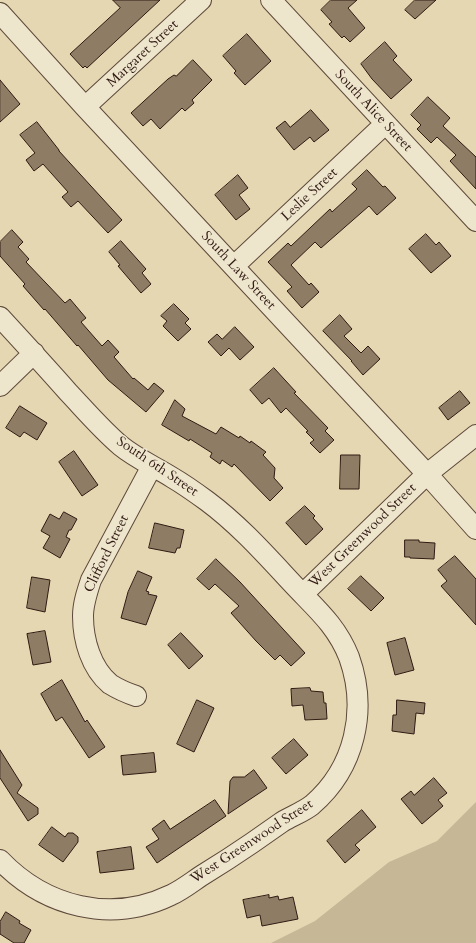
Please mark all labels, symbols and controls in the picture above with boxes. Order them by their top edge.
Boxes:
street label: Margaret Street [104,17,182,91]
street label: South Alice Street [331,67,415,155]
street label: Leslie Street [278,165,342,225]
street label: South Law Street [197,228,279,314]
street label: South 6th Street [113,434,201,500]
street label: West Greenwood Street [306,480,420,592]
street label: Clifford Street [81,512,133,596]
street label: West Greenwood Street [188,796,316,888]

